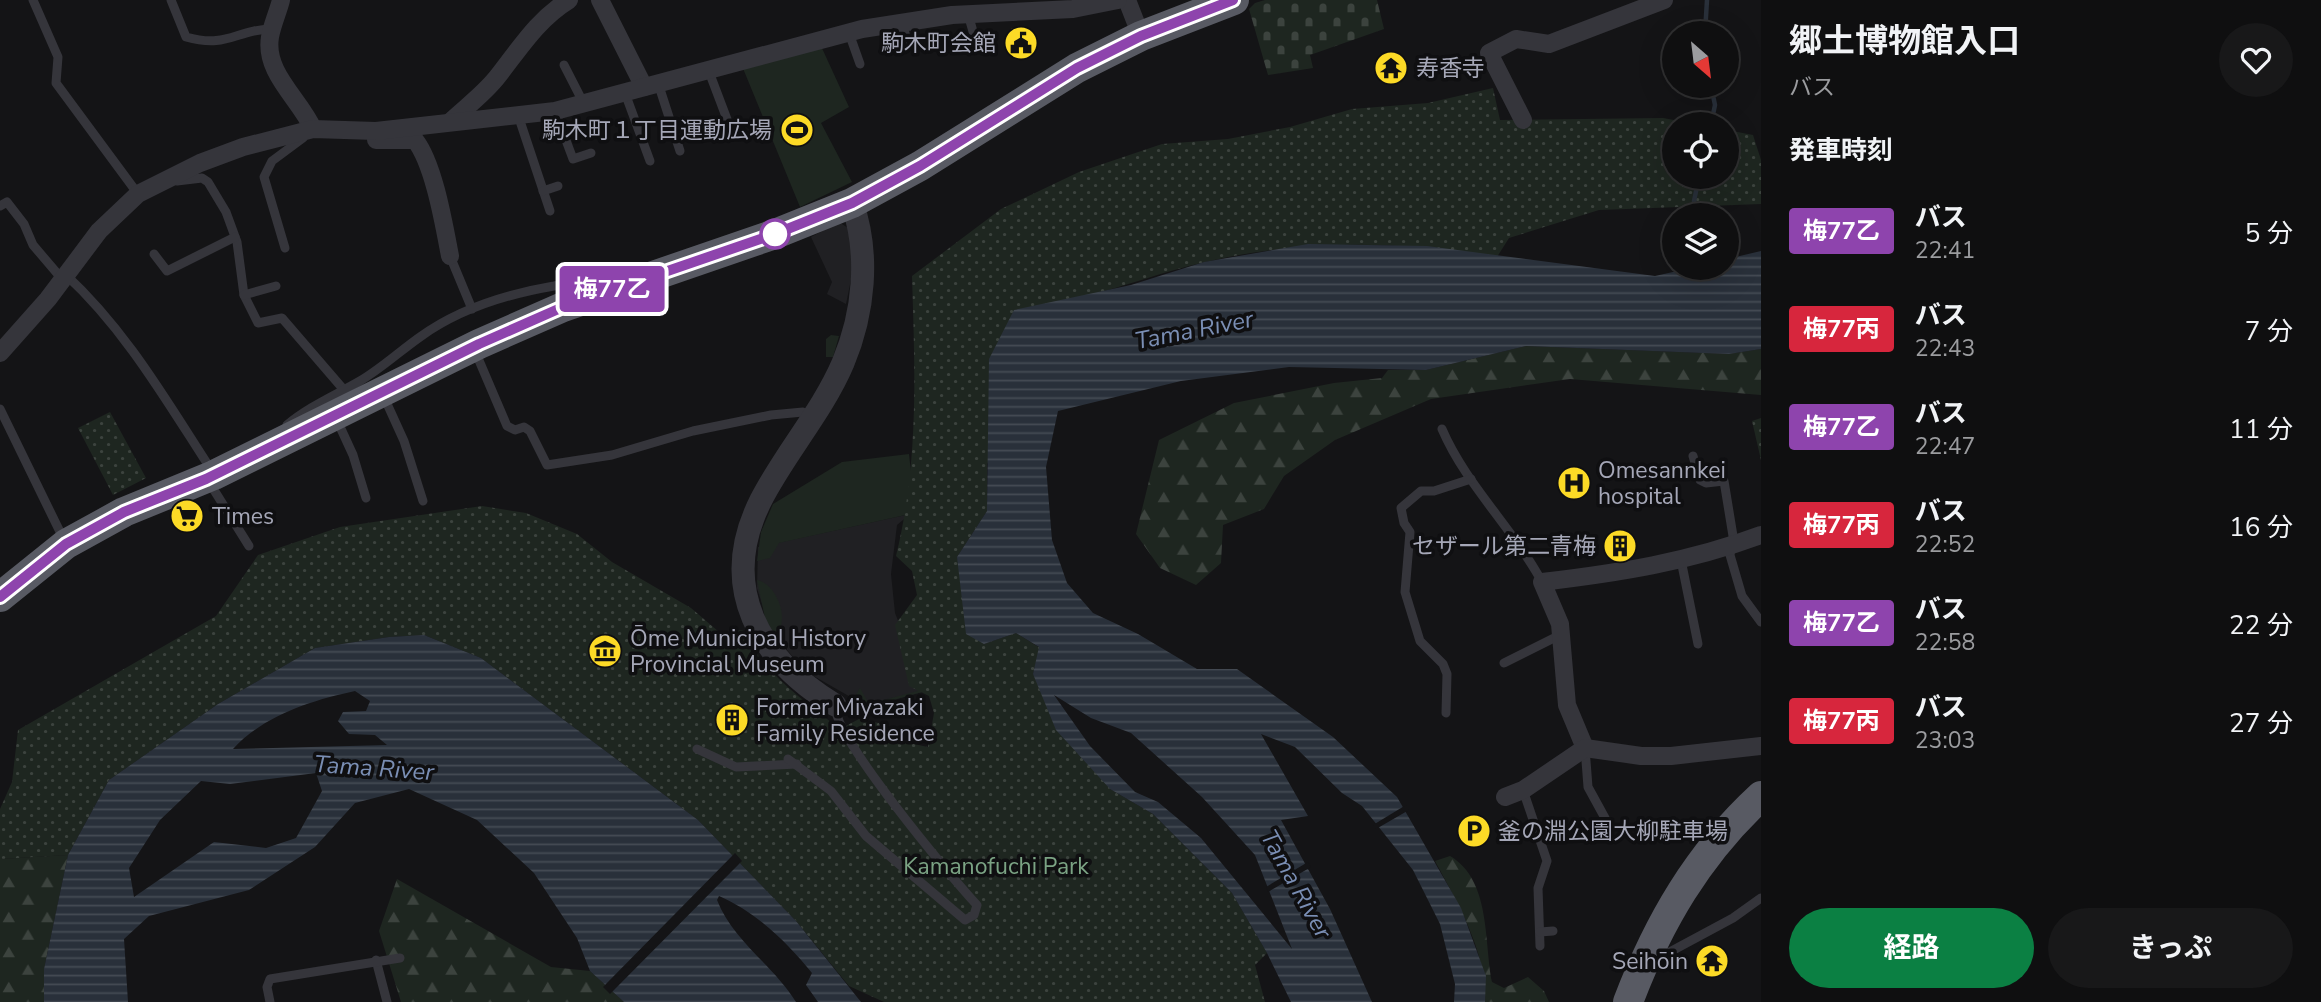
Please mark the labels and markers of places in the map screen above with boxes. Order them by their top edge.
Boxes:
public building icon: 駒木町会館 [1002,24,1040,62]
place label: 駒木町会館 [881,28,996,59]
temple icon: 寿香寺 [1372,49,1410,87]
place label: 寿香寺 [1416,53,1485,84]
sports icon: 駒木町１丁目運動広場 [778,111,816,149]
place label: 駒木町１丁目運動広場 [542,115,772,146]
unlabelled marker [760,219,790,249]
place label: Omesannkei hospital [1598,455,1726,512]
hospital icon: Omesannkei hospital [1555,464,1593,502]
supermarket icon: Times [168,497,206,535]
place label: Times [212,501,274,532]
building icon: セザール第二青梅 [1601,527,1639,565]
place label: セザール第二青梅 [1412,531,1596,562]
place label: Ōme Municipal History Provincial Museum [630,623,866,680]
museum icon: Ōme Municipal History Provincial Museum [586,632,624,670]
place label: Former Miyazaki Family Residence [756,692,935,749]
building icon: Former Miyazaki Family Residence [713,701,751,739]
parking icon: 釜の淵公園大柳駐車場 [1455,812,1493,850]
place label: 釜の淵公園大柳駐車場 [1498,816,1728,847]
temple icon: Seihōin [1693,942,1731,980]
place label: Seihōin [1612,946,1688,977]

